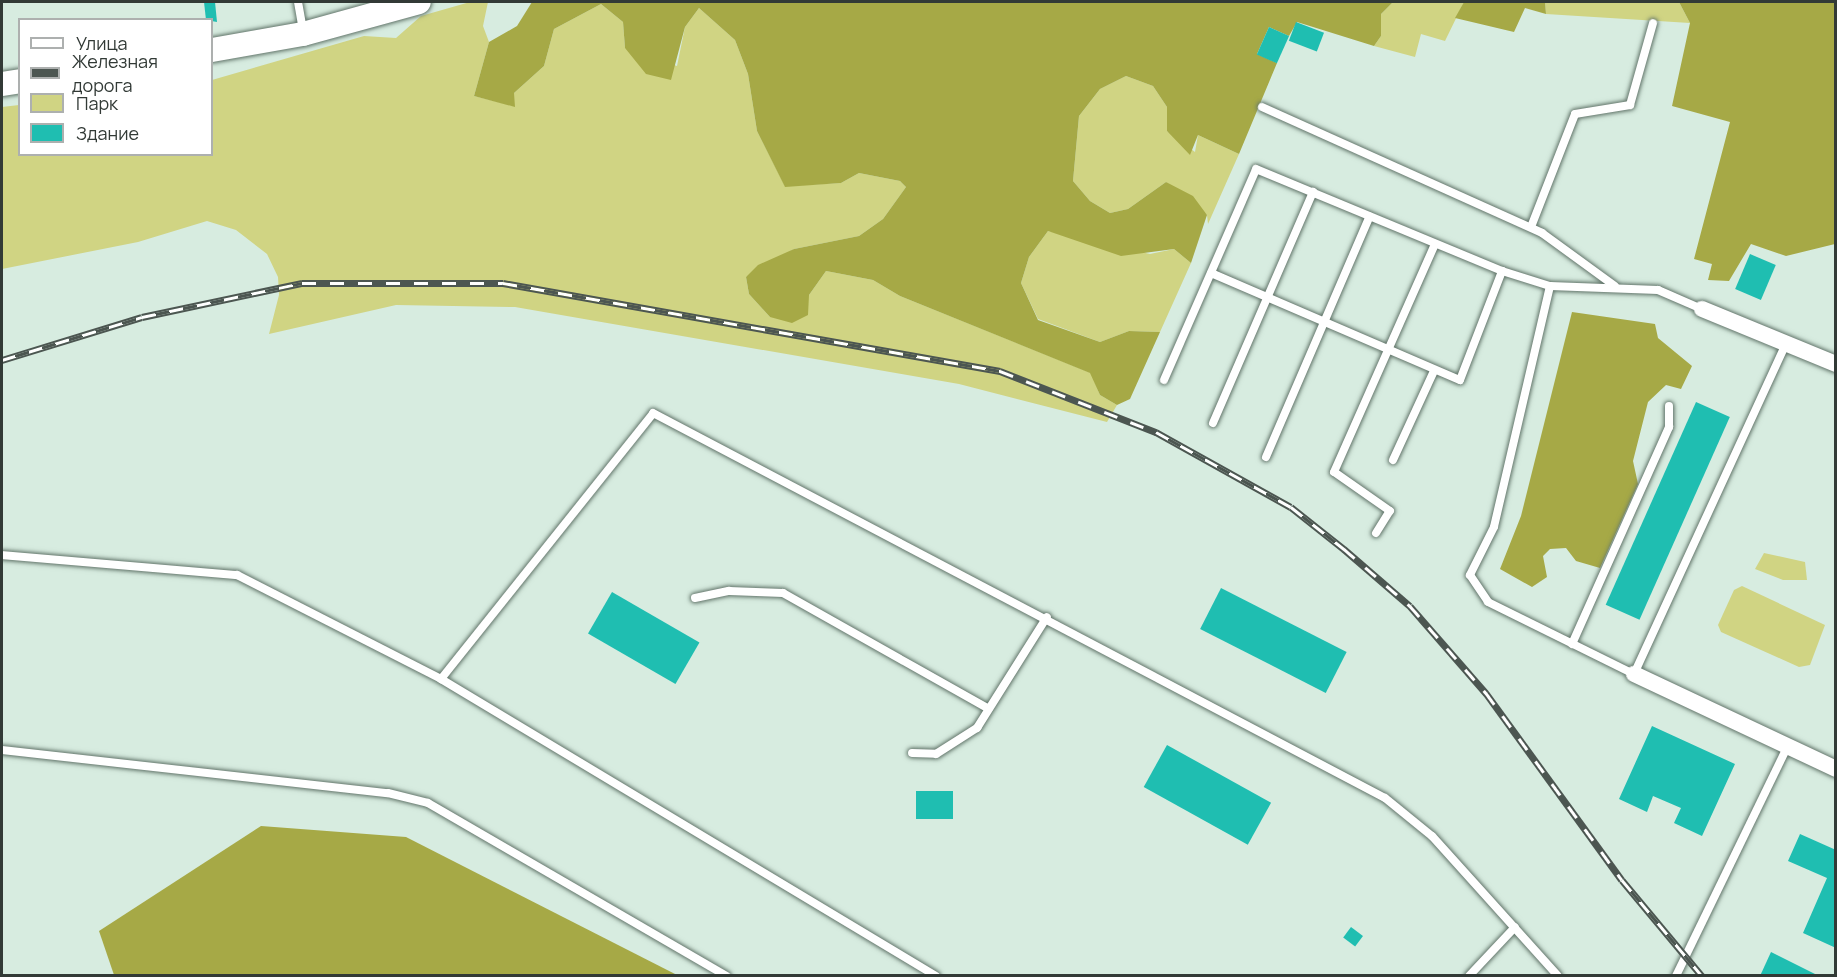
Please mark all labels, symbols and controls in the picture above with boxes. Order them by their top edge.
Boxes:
legend [18,18,213,156]
text: Улица [76,31,128,55]
text: Железная дорога [72,49,158,97]
text: Парк [76,91,118,115]
text: Здание [76,121,139,145]

